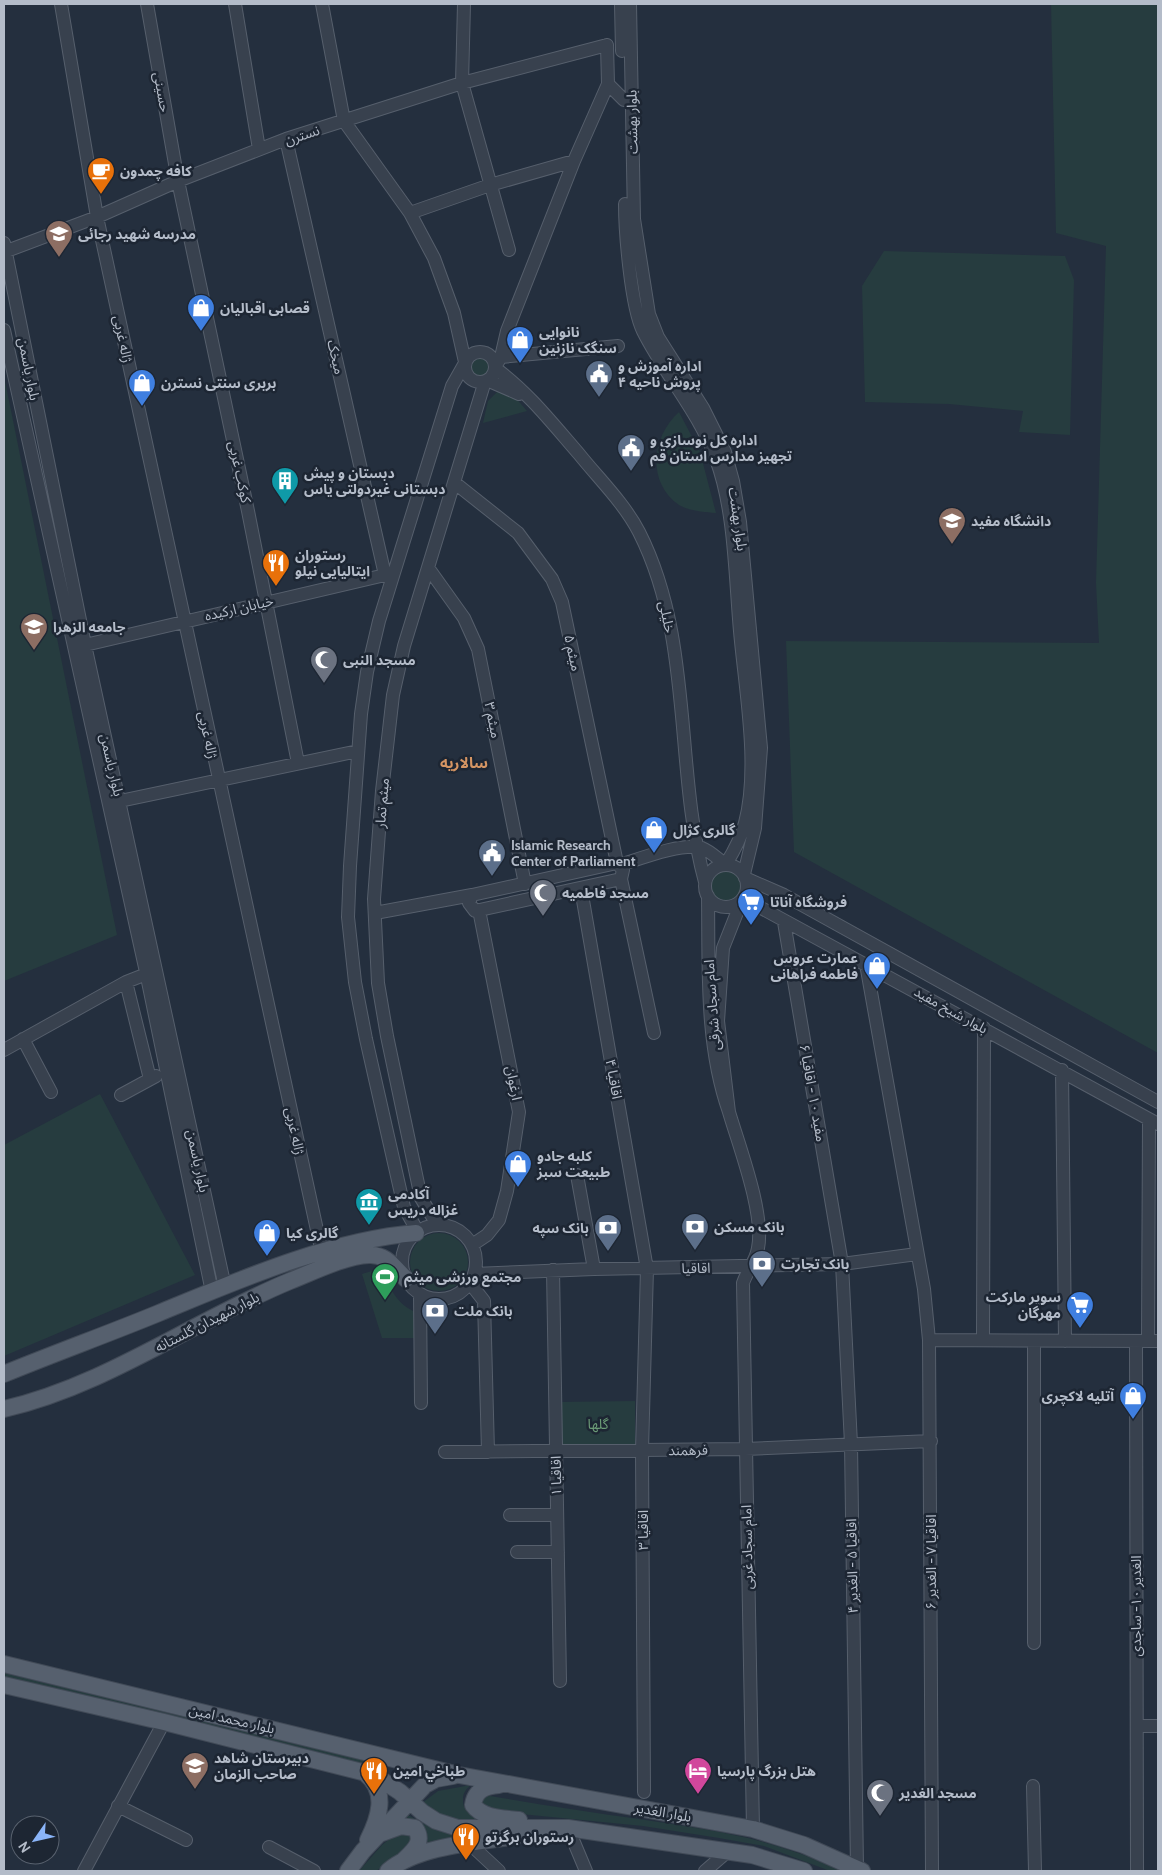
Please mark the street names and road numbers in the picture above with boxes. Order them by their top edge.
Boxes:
street label: حسینی [150,71,174,113]
street label: بلوار بهشت [622,89,642,154]
street label: نسترن [282,121,322,149]
street label: ژاله غربی [109,314,137,364]
street label: بلوار یاسمن [14,336,44,402]
street label: میخک [323,338,349,376]
street label: کوکب غربی [225,439,255,505]
street label: بلوار بهشت [725,486,751,552]
street label: خیابان ارکیده [203,591,275,625]
street label: خلیلی [655,599,679,635]
street label: میثم ۵ [558,633,586,673]
street label: میثم ۳ [479,700,505,740]
street label: ژاله غربی [194,710,222,760]
street label: بلوار یاسمن [96,732,128,798]
street label: میثم تمار [371,777,395,830]
street label: امام سجاد شرقی [700,959,726,1051]
street label: بلوار شیخ مفید [910,982,991,1040]
street label: مفید ۱۰ - اقاقیا ۶ [796,1043,830,1143]
street label: اقاقیا ۴ [602,1058,626,1100]
street label: ارغوان [502,1064,526,1102]
street label: ژاله غربی [281,1106,309,1156]
street label: بلوار یاسمن [183,1128,213,1194]
street label: اقاقیا [681,1259,711,1277]
street label: بلوار شهیدان گلستانه [152,1288,262,1356]
street label: فرهمند [668,1441,708,1459]
street label: اقاقیا ۱ [547,1456,565,1496]
street label: امام سجاد غربی [737,1504,759,1590]
street label: اقاقیا ۳ [634,1510,652,1550]
street label: اقاقیا ۷ - الغدیر ۶ [922,1514,940,1610]
street label: اقاقیا ۵ - الغدیر ۴ [842,1518,862,1614]
street label: الغدیر ۱۰- ساجدی [1127,1555,1145,1657]
street label: بلوار محمد امین [187,1700,277,1738]
street label: بلوار الغدیر [632,1798,693,1826]

